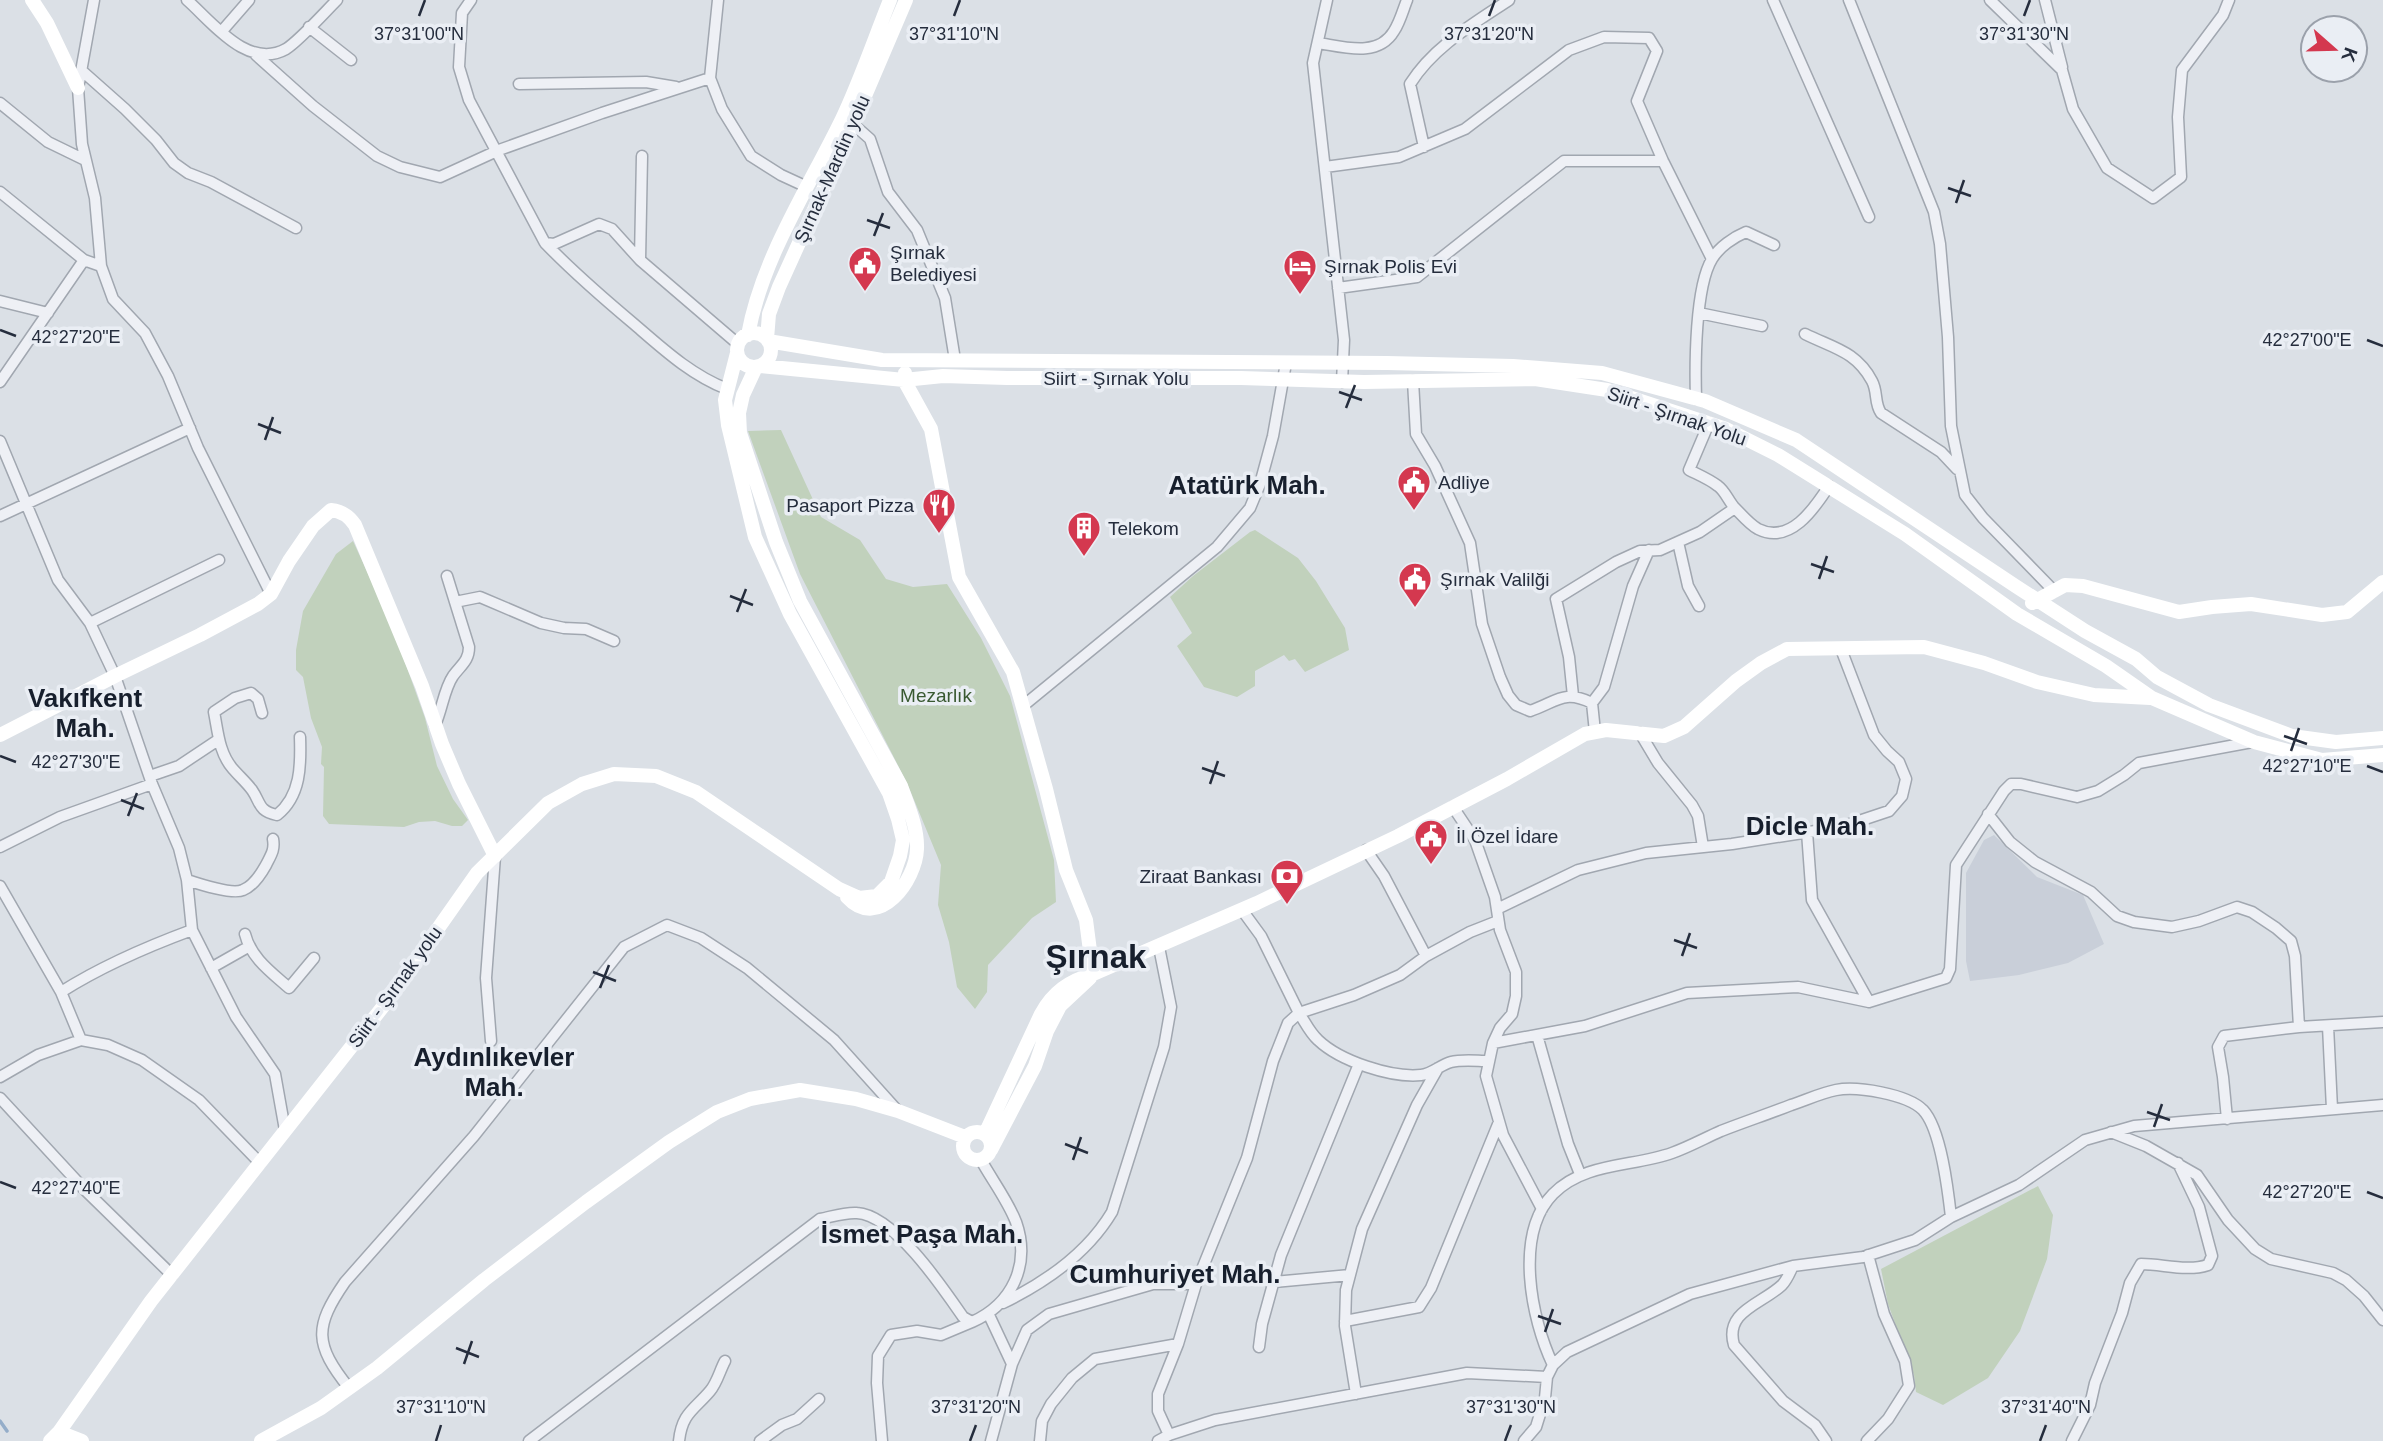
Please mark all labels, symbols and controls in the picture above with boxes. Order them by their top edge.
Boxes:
north arrow [2299,14,2369,84]
text: 37°31'00"N [374,24,464,44]
text: 37°31'10"N [909,24,999,44]
text: 37°31'20"N [1444,24,1534,44]
text: 37°31'30"N [1979,24,2069,44]
text: K [2337,45,2362,65]
street label: Şırnak-Mardin yolu [790,92,874,246]
place label: Şırnak Belediyesi [890,242,977,285]
public building icon: Şırnak Belediyesi [846,244,884,293]
hotel icon: Şırnak Polis Evi [1281,247,1319,296]
place label: Şırnak Polis Evi [1324,256,1457,277]
text: 42°27'20"E [31,327,121,347]
text: 42°27'00"E [2262,330,2352,350]
street label: Siirt - Şırnak Yolu [1043,368,1189,389]
street label: Siirt - Şırnak Yolu [1605,382,1749,450]
public building icon: Adliye [1395,463,1433,512]
district label: Atatürk Mah. [1168,470,1326,500]
place label: Adliye [1438,472,1490,493]
restaurant icon: Pasaport Pizza [920,486,958,535]
place label: Pasaport Pizza [786,495,914,516]
building icon: Telekom [1065,509,1103,558]
place label: Telekom [1108,518,1179,539]
public building icon: Şırnak Valilği [1396,560,1434,609]
place label: Şırnak Valilği [1440,569,1549,590]
district label: Vakıfkent Mah. [28,683,142,743]
park label: Mezarlık [900,685,972,706]
text: 42°27'30"E [31,752,121,772]
text: 42°27'10"E [2262,756,2352,776]
district label: Dicle Mah. [1746,811,1874,841]
public building icon: İl Özel İdare [1412,817,1450,866]
place label: İl Özel İdare [1456,826,1558,847]
bank icon: Ziraat Bankası [1268,857,1306,906]
place label: Ziraat Bankası [1140,866,1262,887]
street label: Siirt - Şırnak yolu [344,922,446,1052]
district label: Şırnak [1046,938,1147,975]
district label: Aydınlıkevler Mah. [414,1042,574,1102]
text: 42°27'40"E [31,1178,121,1198]
text: 42°27'20"E [2262,1182,2352,1202]
district label: İsmet Paşa Mah. [821,1219,1023,1249]
district label: Cumhuriyet Mah. [1070,1259,1280,1289]
text: 37°31'10"N [396,1397,486,1417]
text: 37°31'20"N [931,1397,1021,1417]
text: 37°31'30"N [1466,1397,1556,1417]
text: 37°31'40"N [2001,1397,2091,1417]

